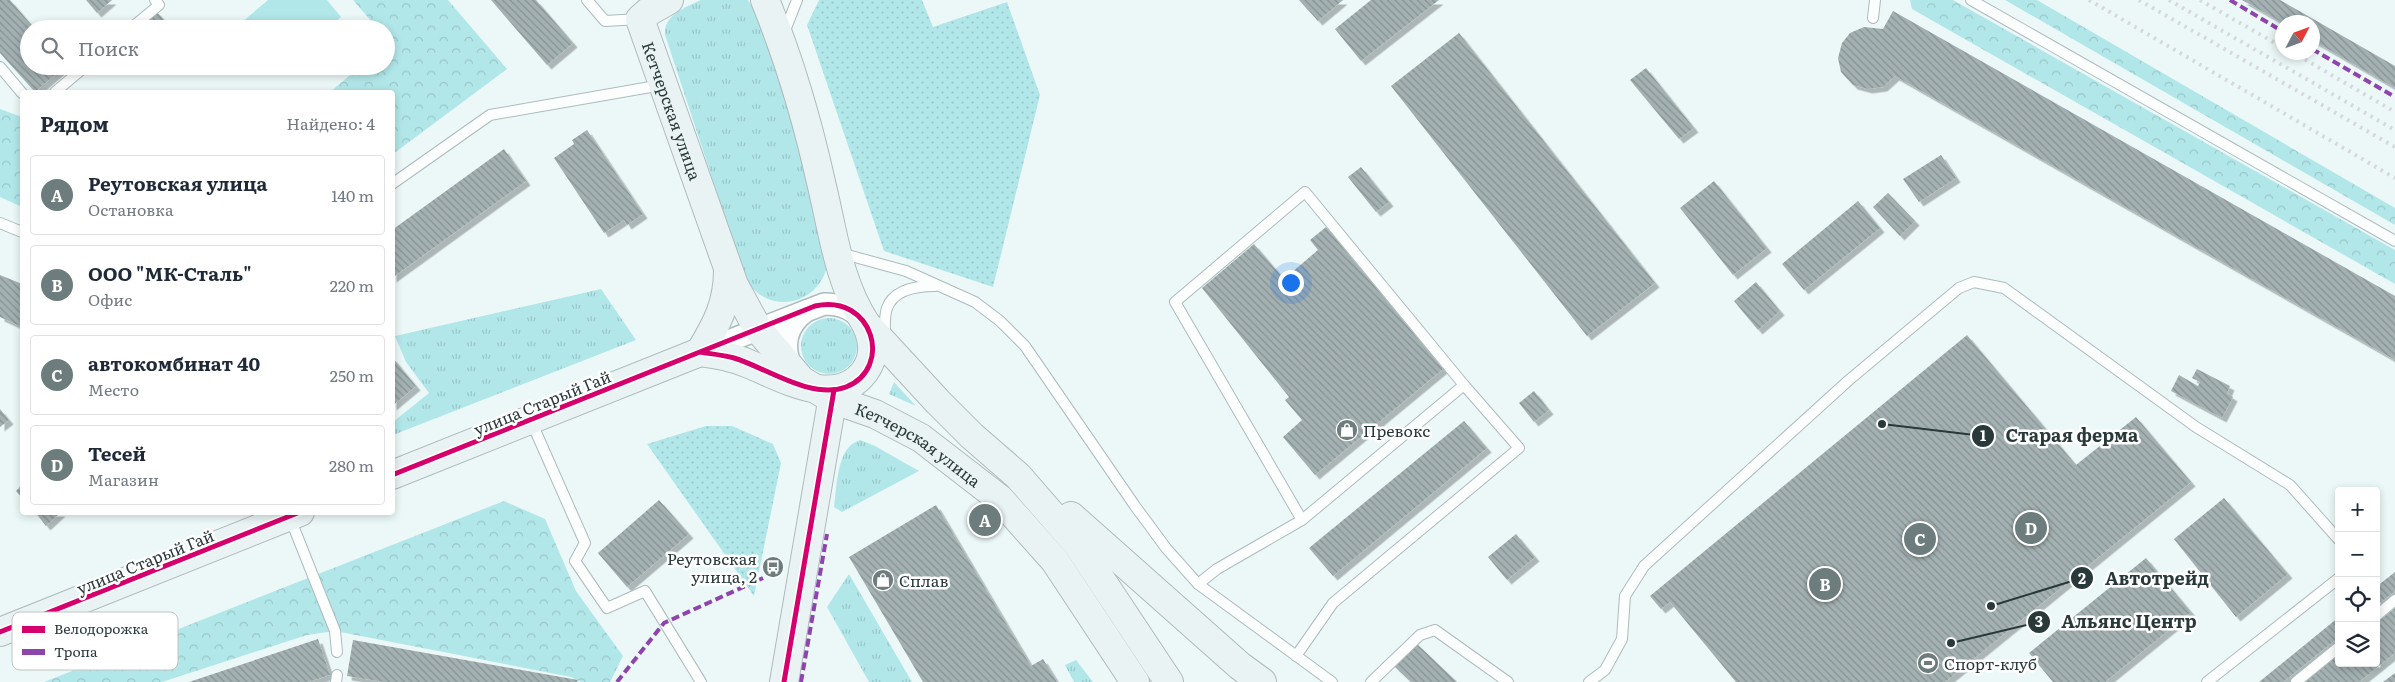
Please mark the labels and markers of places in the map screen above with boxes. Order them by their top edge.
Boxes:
shop icon: Превокс [1335,418,1359,442]
place label: Превокс [1363,418,1430,442]
callout: Старая ферма [1971,419,2149,452]
pin: A [969,501,1001,539]
pin: D [2015,509,2047,547]
pin: C [1904,520,1936,558]
place label: Реутовская улица, 2 [667,546,757,588]
bus stop icon: Реутовская улица, 2 [761,555,785,579]
callout: Автотрейд [2070,562,2218,595]
pin: B [1809,565,1841,603]
shop icon: Сплав [871,568,895,592]
place label: Сплав [899,568,948,592]
callout: Альянс Центр [2027,606,2207,639]
sports icon: Спорт-клуб [1916,651,1940,675]
place label: Спорт-клуб [1944,651,2037,675]

